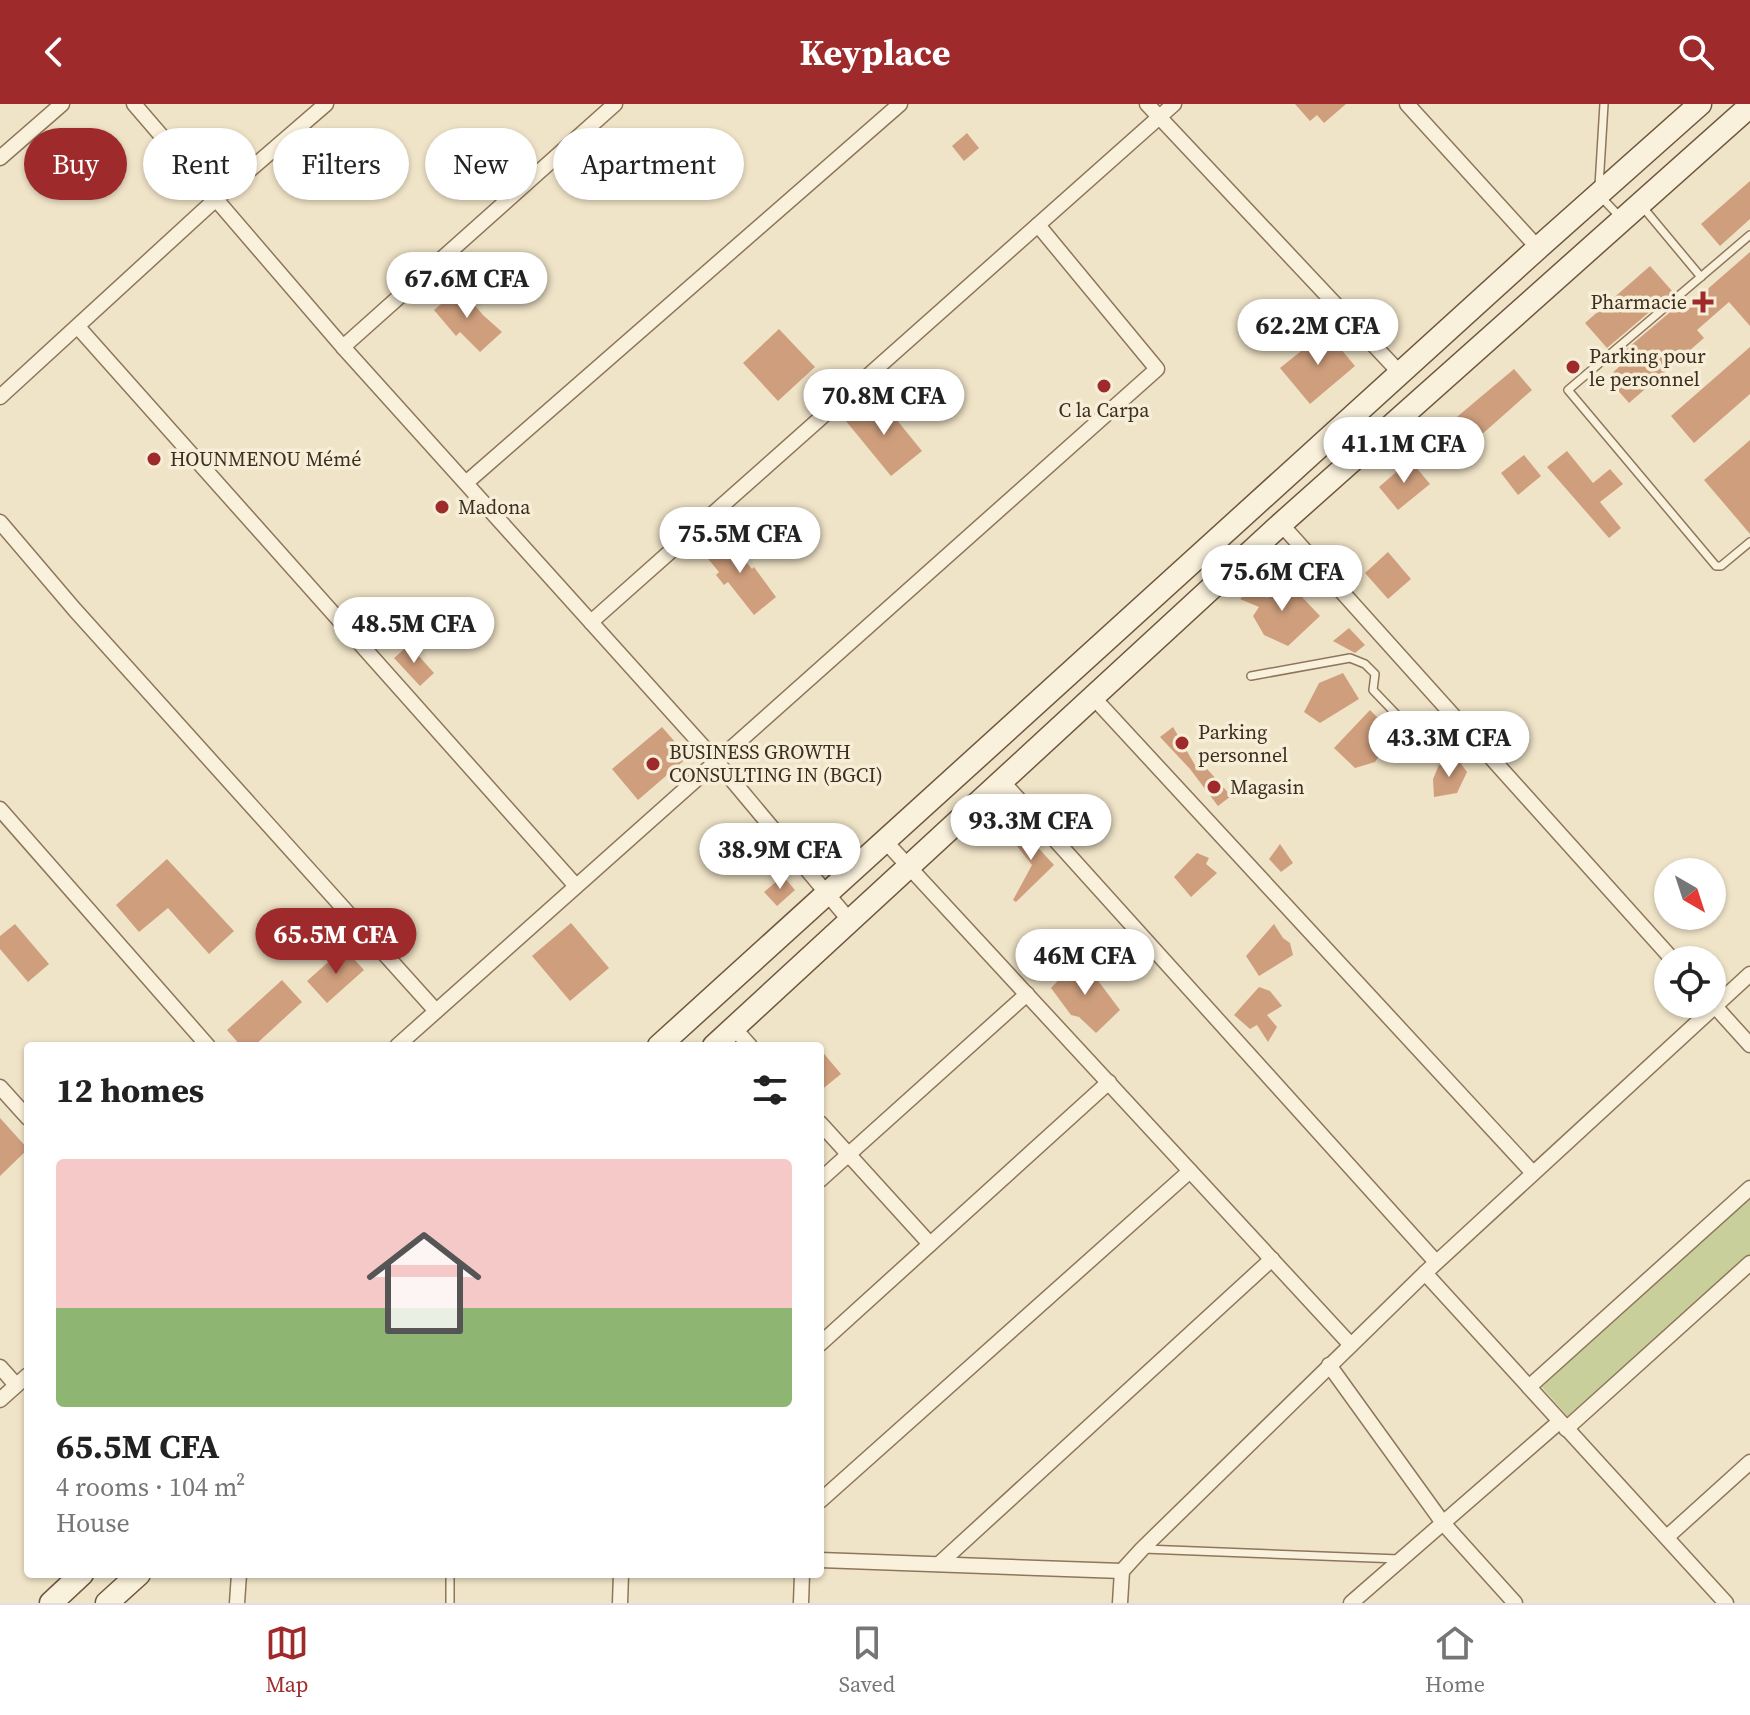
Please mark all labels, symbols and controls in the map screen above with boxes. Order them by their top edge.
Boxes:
text: Keyplace [799,28,951,77]
icon: back [32,30,76,74]
icon: search [1674,30,1718,74]
chip: Buy [24,128,127,200]
chip: Rent [143,128,257,200]
chip: Filters [273,128,409,200]
chip: New [425,128,537,200]
chip: Apartment [553,128,744,200]
pin: 67.6M CFA [375,252,559,320]
text: 67.6M CFA [404,260,530,296]
place label: Pharmacie [1591,288,1687,316]
marker: Pharmacie [1694,293,1712,311]
pin: 62.2M CFA [1226,299,1410,367]
text: 62.2M CFA [1255,307,1381,343]
place label: Parking pour le personnel [1589,342,1706,393]
marker: Parking pour le personnel [1564,358,1582,376]
pin: 70.8M CFA [792,369,976,437]
text: 70.8M CFA [821,377,947,413]
marker: C la Carpa [1095,377,1113,395]
place label: C la Carpa [1059,396,1150,424]
pin: 41.1M CFA [1312,417,1496,485]
text: 41.1M CFA [1341,425,1467,461]
place label: HOUNMENOU Mémé [170,445,361,473]
marker: HOUNMENOU Mémé [145,450,163,468]
place label: Madona [458,493,531,521]
marker: Madona [433,498,451,516]
pin: 75.5M CFA [648,507,832,575]
text: 75.5M CFA [677,515,803,551]
pin: 75.6M CFA [1190,545,1374,613]
text: 75.6M CFA [1219,553,1345,589]
pin: 48.5M CFA [322,597,506,665]
text: 48.5M CFA [351,605,477,641]
pin: 43.3M CFA [1357,711,1541,779]
place label: Parking personnel [1198,718,1288,769]
text: 43.3M CFA [1386,719,1512,755]
marker: Parking personnel [1173,734,1191,752]
place label: BUSINESS GROWTH CONSULTING IN (BGCI) [669,738,883,789]
marker: BUSINESS GROWTH CONSULTING IN (BGCI) [644,755,662,773]
place label: Magasin [1230,773,1305,801]
marker: Magasin [1205,778,1223,796]
pin: 93.3M CFA [939,794,1123,862]
text: 93.3M CFA [968,802,1094,838]
pin: 38.9M CFA [688,823,872,891]
text: 38.9M CFA [717,831,843,867]
north arrow [1654,858,1726,930]
map controls [1654,858,1726,1018]
pin: 65.5M CFA [244,908,428,976]
text: 65.5M CFA [273,916,399,952]
pin: 46M CFA [1011,929,1159,997]
text: 46M CFA [1033,937,1137,973]
button: locate [1654,946,1726,1018]
text: 12 homes [56,1067,204,1113]
icon: filters [748,1068,792,1112]
icon: home [352,1211,496,1355]
text: 65.5M CFA [56,1423,220,1469]
text: 4 rooms · 104 m² [56,1469,245,1505]
text: House [56,1505,130,1541]
tab: Map [265,1621,309,1699]
tab: Saved [839,1621,895,1699]
tab: Home [1425,1621,1485,1699]

